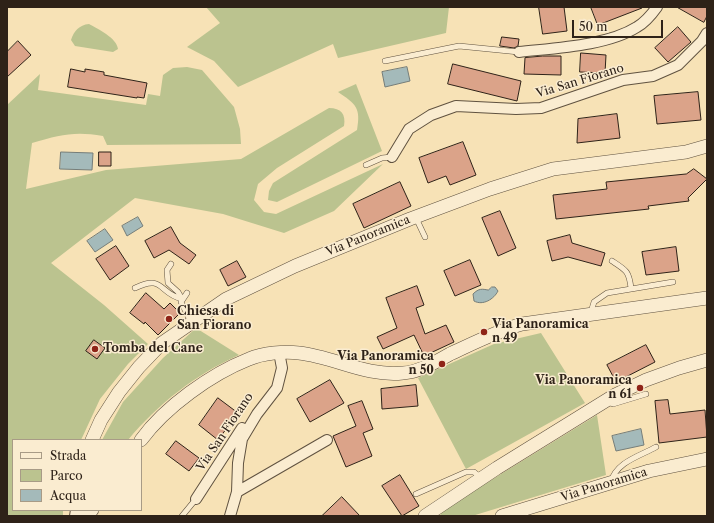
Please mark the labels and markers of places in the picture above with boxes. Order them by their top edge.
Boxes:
place label: Chiesa di San Fiorano [177,305,251,333]
marker: Chiesa di San Fiorano [164,314,174,324]
place label: Via Panoramica n 49 [492,318,589,346]
marker: Via Panoramica n 49 [479,327,489,337]
place label: Tomba del Cane [103,342,203,356]
marker: Tomba del Cane [90,344,100,354]
place label: Via Panoramica n 50 [337,350,434,378]
marker: Via Panoramica n 50 [437,359,447,369]
place label: Via Panoramica n 61 [535,374,632,402]
marker: Via Panoramica n 61 [635,383,645,393]

